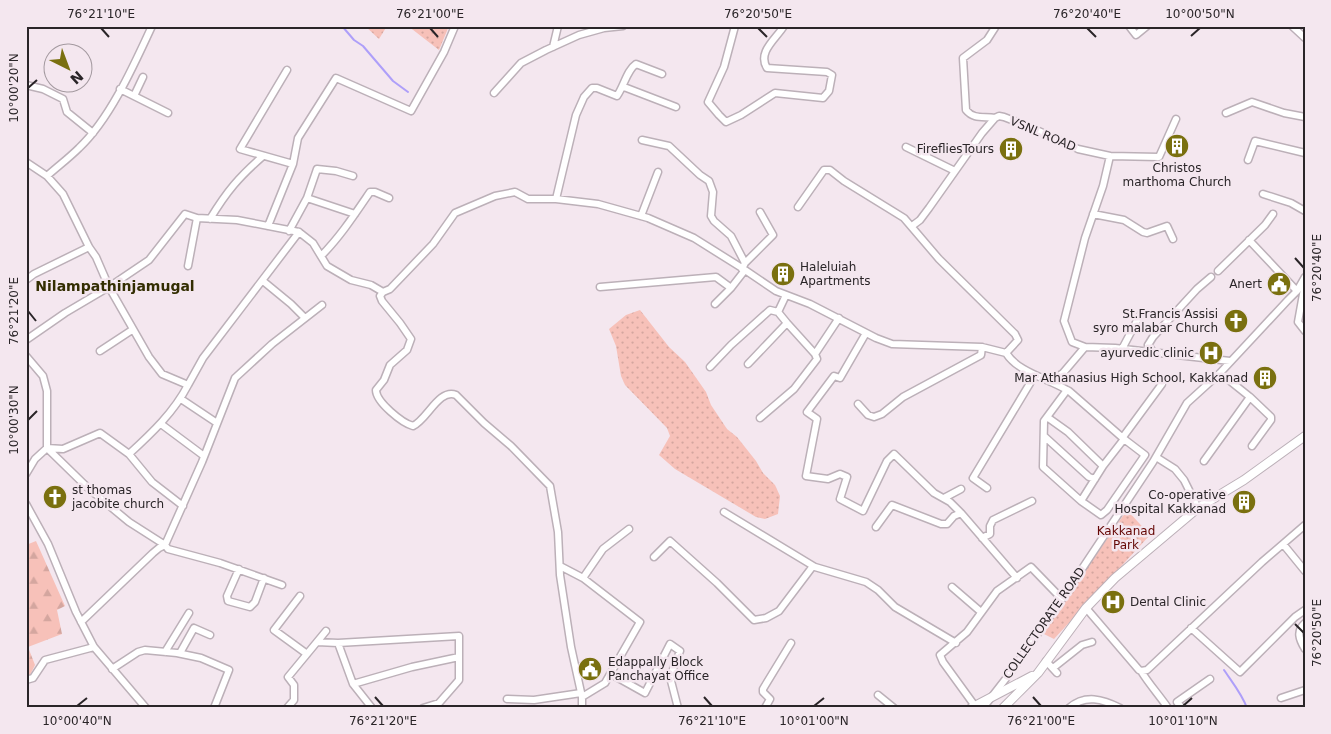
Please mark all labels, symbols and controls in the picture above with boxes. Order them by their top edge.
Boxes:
text: 76°21'10"E [67,7,135,21]
text: 76°21'00"E [396,7,464,21]
text: 76°20'50"E [724,7,792,21]
text: 76°20'40"E [1053,7,1121,21]
text: 10°00'50"N [1165,7,1235,21]
north arrow [42,42,92,92]
text: 10°00'20"N [7,53,21,123]
text: N [67,68,86,88]
street label: VSNL ROAD [1008,114,1078,154]
building icon: Christos marthoma Church [1164,133,1190,159]
building icon: FirefliesTours [998,136,1024,162]
place label: FirefliesTours [917,142,994,156]
place label: Christos marthoma Church [1123,161,1231,189]
text: 76°20'40"E [1310,234,1324,302]
place label: Haleluiah Apartments [800,260,870,288]
building icon: Haleluiah Apartments [770,261,796,287]
public building icon: Anert [1266,271,1292,297]
text: 76°21'20"E [7,277,21,345]
place label: Anert [1229,277,1262,291]
district label: Nilampathinjamugal [35,278,195,294]
place label: St.Francis Assisi syro malabar Church [1093,307,1218,335]
church icon: St.Francis Assisi syro malabar Church [1223,308,1249,334]
hospital icon: ayurvedic clinic [1198,340,1224,366]
place label: ayurvedic clinic [1100,346,1194,360]
building icon: Mar Athanasius High School, Kakkanad [1252,365,1278,391]
place label: Mar Athanasius High School, Kakkanad [1014,371,1248,385]
text: 10°00'30"N [7,385,21,455]
place label: st thomas jacobite church [71,483,164,511]
church icon: st thomas jacobite church [42,484,68,510]
place label: Co-operative Hospital Kakkanad [1115,488,1226,516]
building icon: Co-operative Hospital Kakkanad [1231,489,1257,515]
park label: Kakkanad Park [1097,524,1155,552]
street label: COLLECTORATE ROAD [1000,565,1088,681]
hospital icon: Dental Clinic [1100,589,1126,615]
place label: Dental Clinic [1130,595,1206,609]
text: 76°20'50"E [1310,599,1324,667]
place label: Edappally Block Panchayat Office [608,655,709,683]
public building icon: Edappally Block Panchayat Office [577,656,603,682]
text: 10°00'40"N [42,714,112,728]
text: 76°21'20"E [349,714,417,728]
text: 76°21'10"E [678,714,746,728]
text: 10°01'00"N [779,714,849,728]
text: 76°21'00"E [1007,714,1075,728]
text: 10°01'10"N [1148,714,1218,728]

